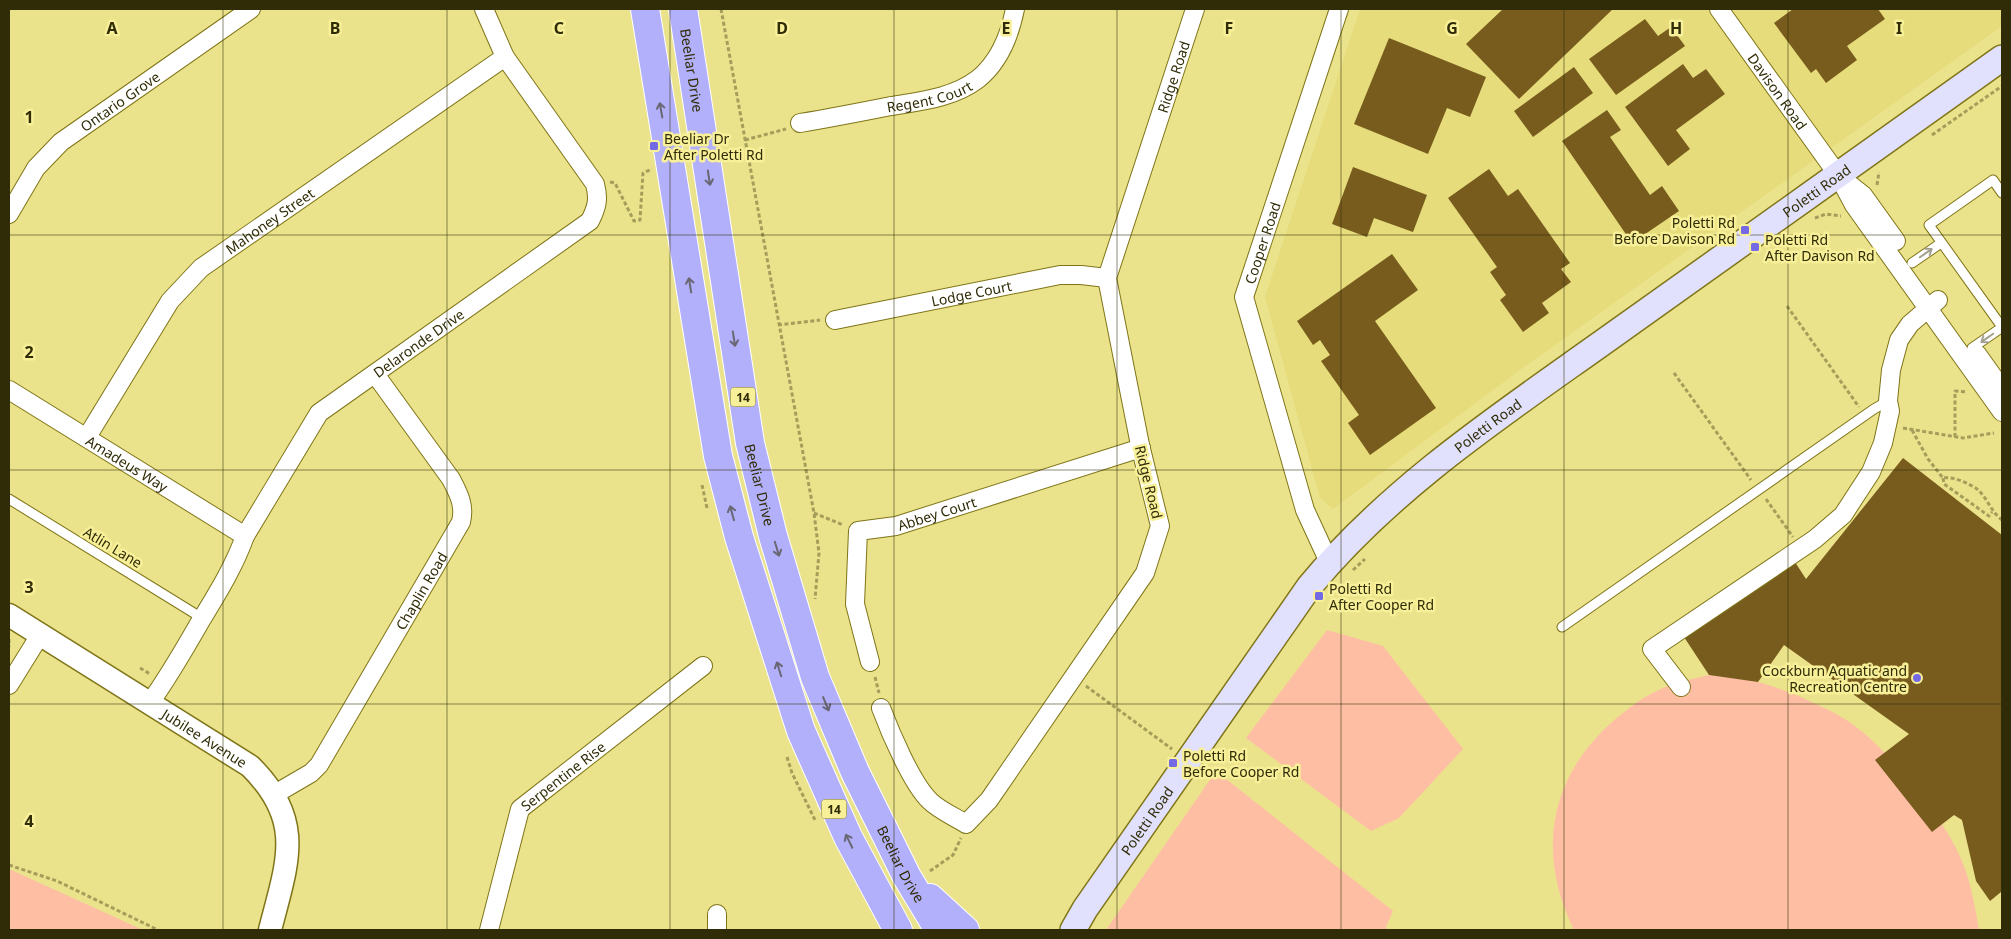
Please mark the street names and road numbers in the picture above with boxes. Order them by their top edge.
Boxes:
street label: Beeliar Drive [677,27,708,113]
street label: Ridge Road [1152,38,1194,115]
street label: Davison Road [1744,49,1812,133]
street label: Ontario Grove [76,66,163,135]
street label: Regent Court [885,76,975,116]
street label: Poletti Road [1778,159,1854,221]
street label: Mahoney Street [221,183,318,258]
street label: Cooper Road [1239,199,1284,286]
street label: Lodge Court [929,275,1013,310]
street label: Delaronde Drive [369,304,468,381]
road number: 14 [730,388,756,407]
street label: Poletti Road [1450,394,1525,457]
street label: Amadeus Way [83,431,173,496]
street label: Beeliar Drive [741,441,780,528]
street label: Ridge Road [1131,443,1167,521]
street label: Abbey Court [895,492,978,534]
street label: Atlin Lane [80,522,146,572]
street label: Chaplin Road [391,548,451,633]
street label: Jubilee Avenue [157,703,251,772]
street label: Serpentine Rise [516,737,609,815]
street label: Poletti Road [1116,782,1177,859]
road number: 14 [822,800,846,819]
street label: Beeliar Drive [873,822,930,906]

